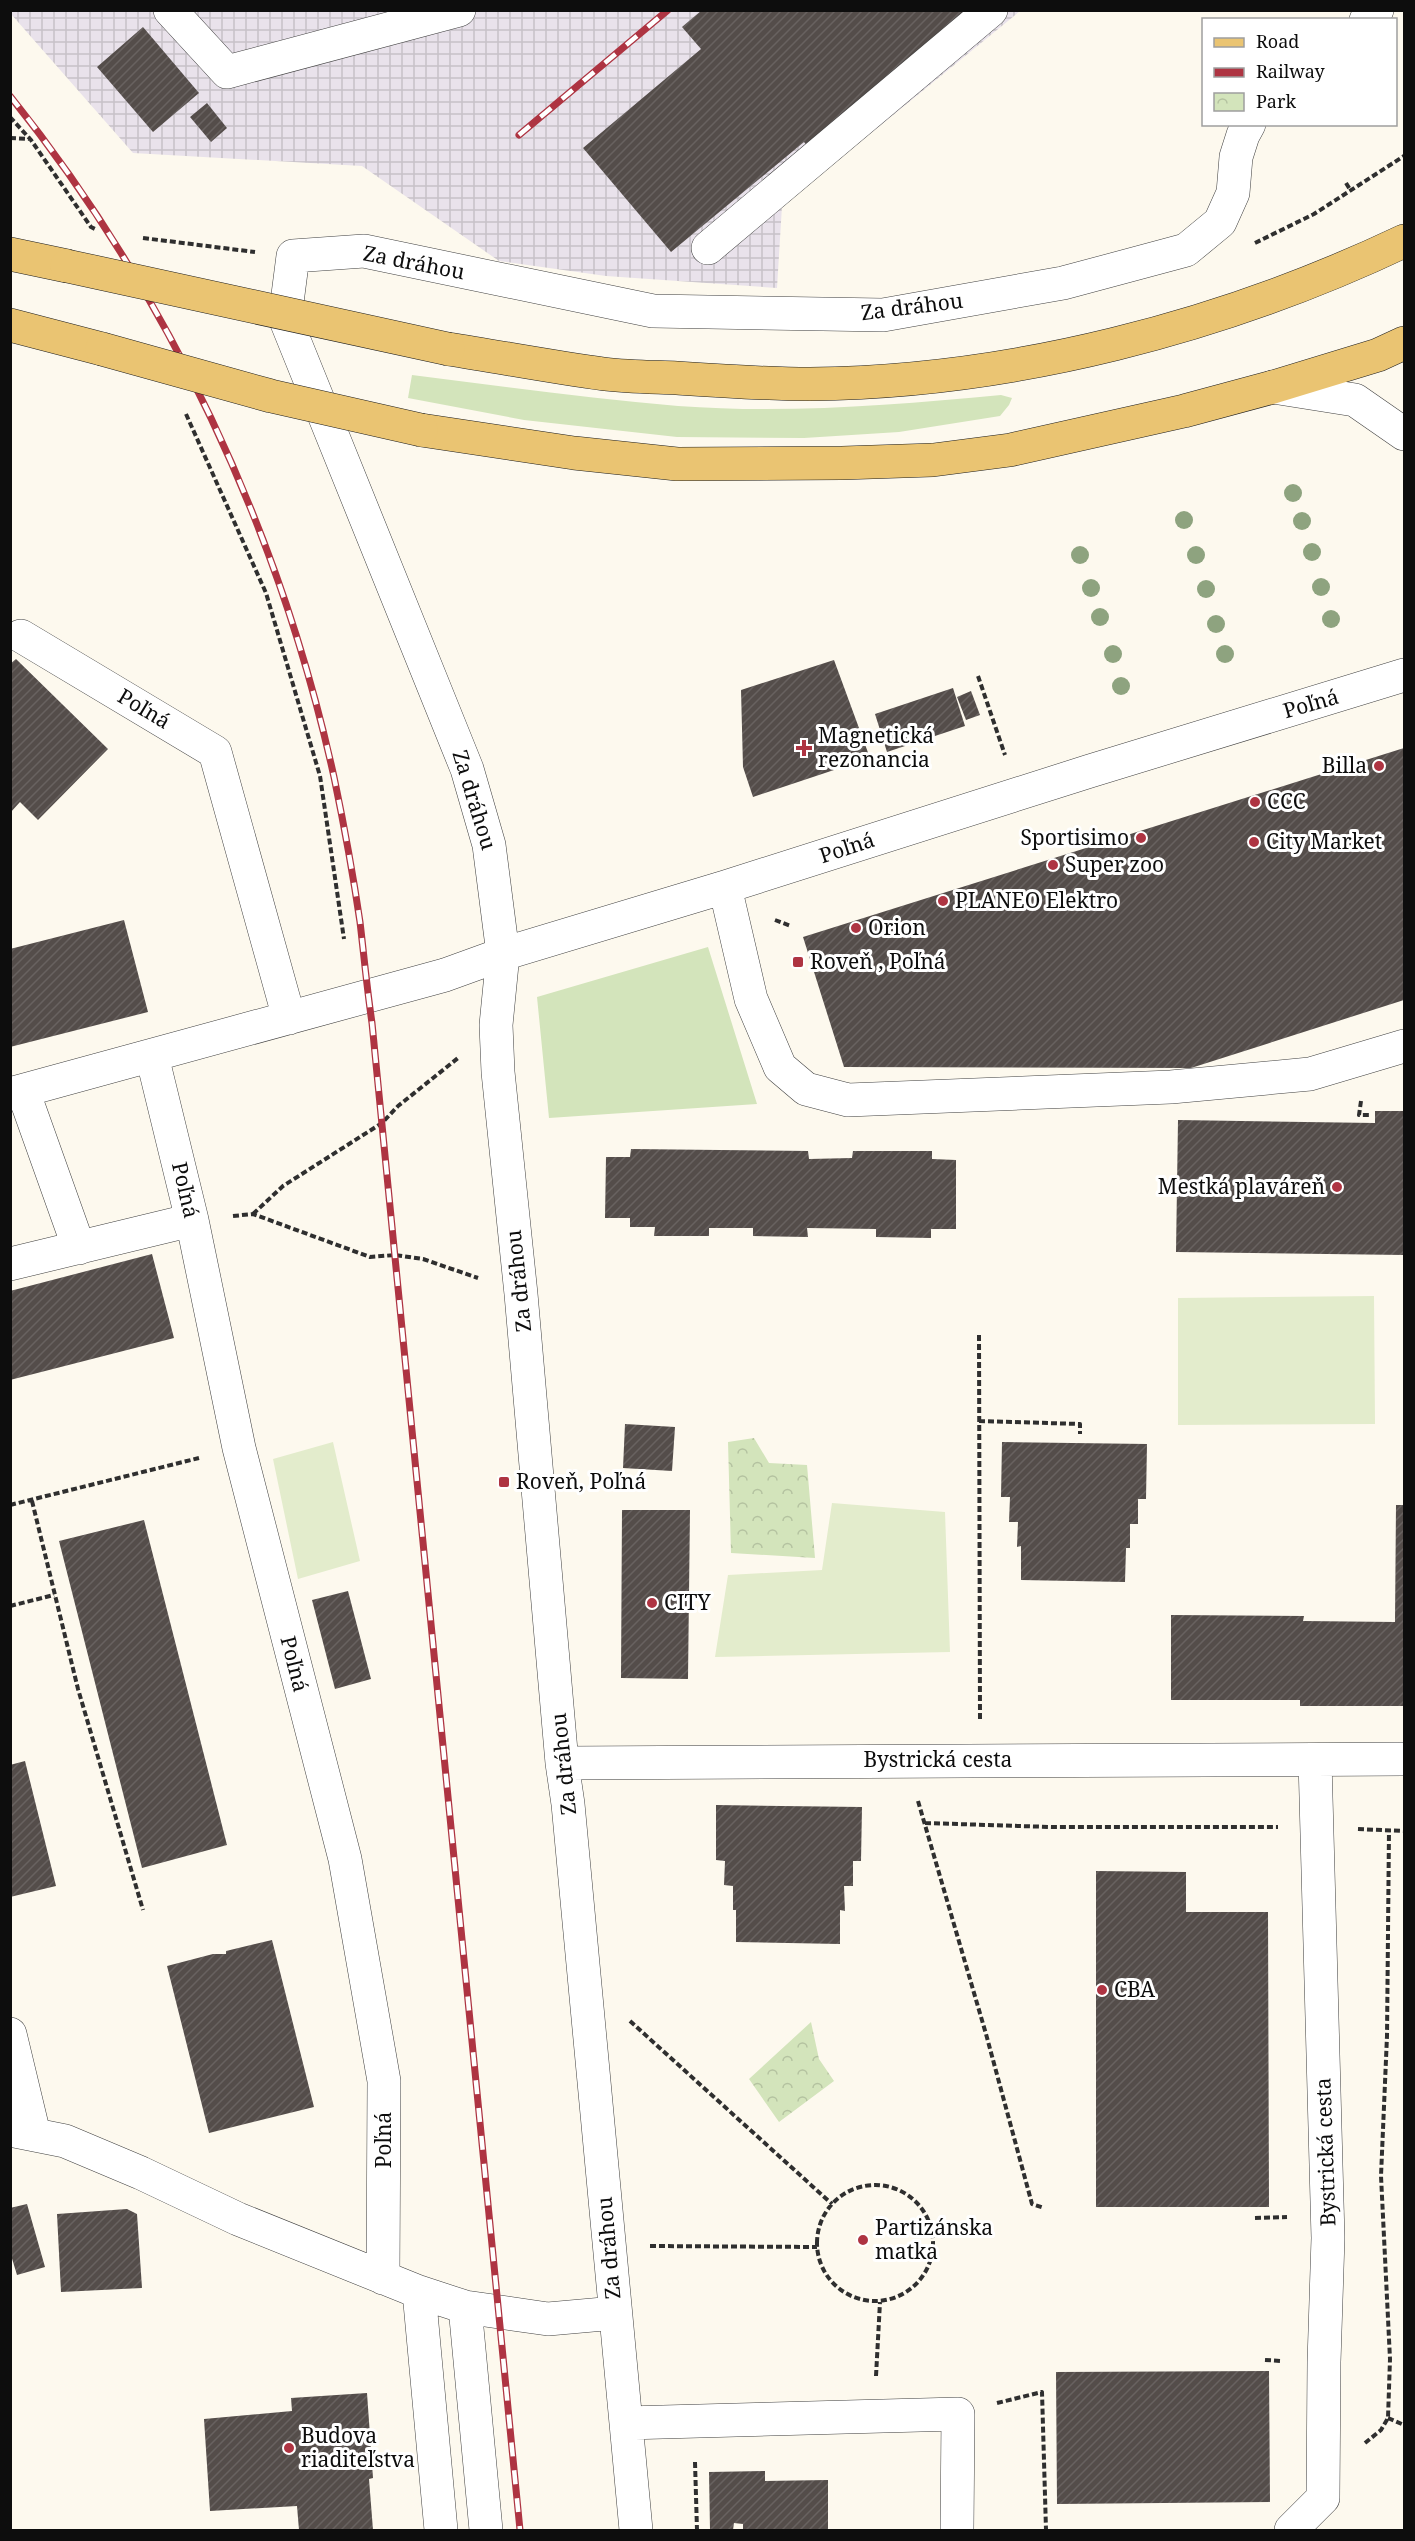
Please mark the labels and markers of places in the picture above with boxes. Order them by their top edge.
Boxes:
place label: Magnetická rezonancia [818,721,934,773]
marker: Magnetická rezonancia [795,739,813,757]
place label: Billa [1322,751,1367,779]
marker: Billa [1372,759,1386,773]
place label: CCC [1267,787,1306,815]
marker: CCC [1248,795,1262,809]
place label: Sportisimo [1020,823,1129,851]
place label: City Market [1266,827,1382,855]
marker: Sportisimo [1134,831,1148,845]
marker: City Market [1247,835,1261,849]
place label: Super zoo [1065,850,1164,878]
marker: Super zoo [1046,858,1060,872]
place label: PLANEO Elektro [955,886,1118,914]
marker: PLANEO Elektro [936,894,950,908]
place label: Orion [868,913,926,941]
marker: Orion [849,921,863,935]
place label: Roveň , Poľná [810,947,946,975]
marker: Roveň , Poľná [791,955,805,969]
place label: Mestká plaváreň [1158,1172,1325,1200]
marker: Mestká plaváreň [1330,1180,1344,1194]
place label: Roveň, Poľná [516,1467,646,1495]
marker: Roveň, Poľná [497,1475,511,1489]
place label: CITY [664,1588,711,1616]
marker: CITY [645,1596,659,1610]
place label: CBA [1114,1975,1155,2003]
marker: CBA [1095,1983,1109,1997]
place label: Partizánska matka [875,2213,993,2265]
marker: Partizánska matka [856,2233,870,2247]
place label: Budova riaditeľstva [301,2421,415,2473]
marker: Budova riaditeľstva [282,2441,296,2455]

